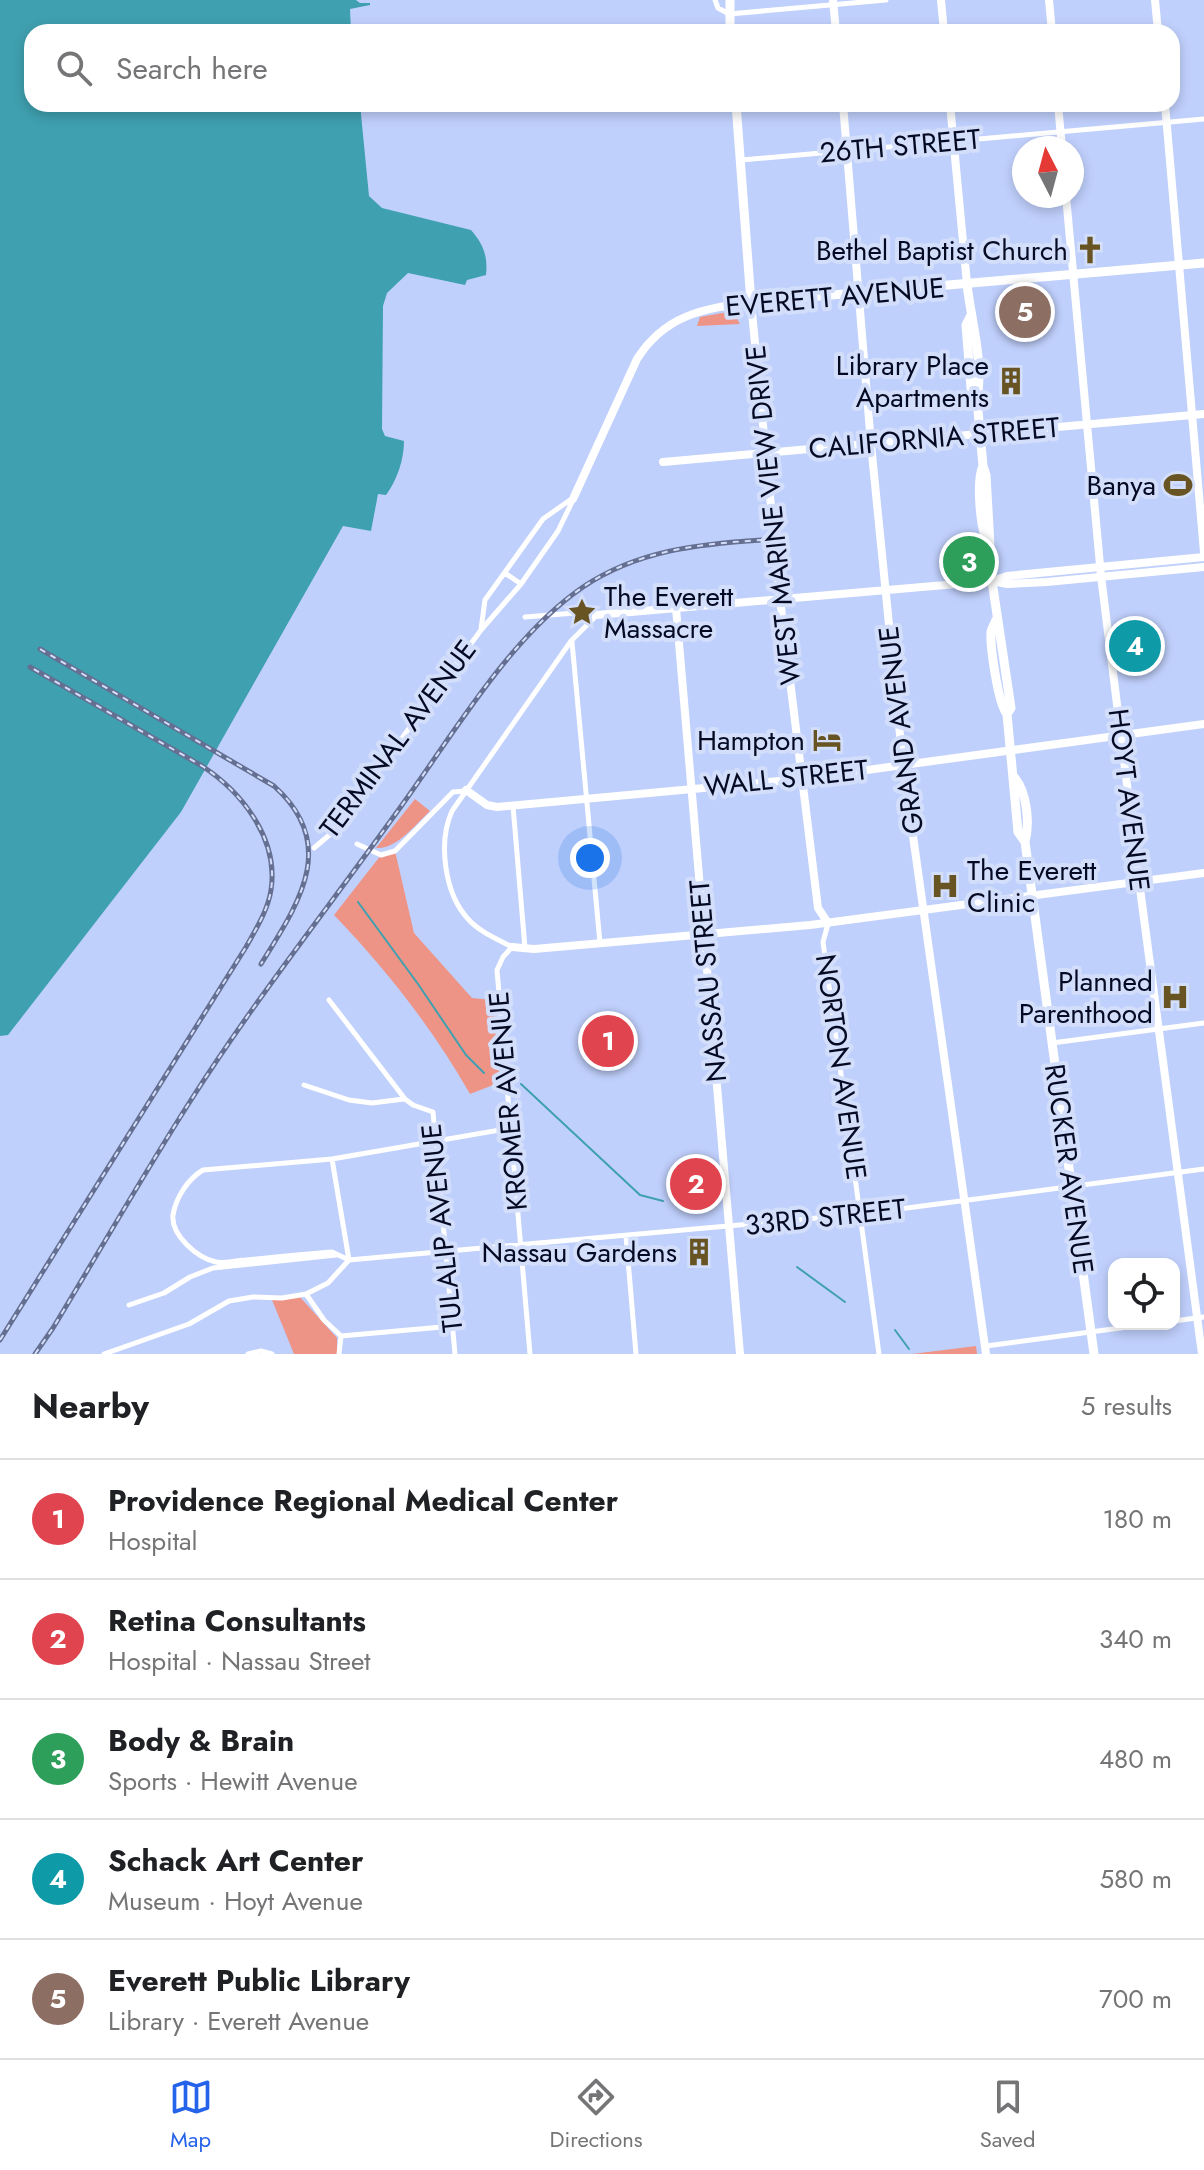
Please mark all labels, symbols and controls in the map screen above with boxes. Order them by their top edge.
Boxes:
search box [24,24,1180,112]
icon: search [52,46,96,90]
text: Search here [116,47,268,90]
street label: 26TH STREET [818,119,982,173]
north arrow [1012,136,1084,208]
place label: Bethel Baptist Church [816,230,1068,271]
church icon: Bethel Baptist Church [1075,235,1105,265]
street label: EVERETT AVENUE [724,267,946,327]
pin: 5 [999,282,1051,342]
street label: WEST MARINE VIEW DRIVE [735,343,811,687]
place label: Library Place Apartments [836,345,989,418]
building icon: Library Place Apartments [996,366,1026,396]
street label: CALIFORNIA STREET [807,407,1061,469]
place label: Banya [1087,465,1156,506]
sports icon: Banya [1163,470,1193,500]
pin: 3 [943,532,995,592]
place label: The Everett Massacre [604,576,734,649]
place icon: The Everett Massacre [567,597,597,627]
pin: 4 [1109,616,1161,676]
street label: GRAND AVENUE [868,624,934,836]
street label: TERMINAL AVENUE [310,631,486,847]
street label: HOYT AVENUE [1097,706,1161,894]
place label: Hampton [697,720,805,761]
hotel icon: Hampton [812,725,842,755]
street label: WALL STREET [702,749,870,807]
your location [570,838,610,878]
place label: The Everett Clinic [967,850,1097,923]
hospital icon: The Everett Clinic [930,871,960,901]
street label: NASSAU STREET [679,878,737,1084]
street label: NORTON AVENUE [805,951,877,1183]
place label: Planned Parenthood [1019,961,1153,1034]
hospital icon: Planned Parenthood [1160,982,1190,1012]
street label: KROMER AVENUE [478,990,538,1212]
pin: 1 [582,1011,634,1071]
street label: RUCKER AVENUE [1034,1061,1104,1277]
street label: TULALIP AVENUE [411,1121,473,1335]
pin: 2 [670,1154,722,1214]
street label: 33RD STREET [743,1188,907,1246]
place label: Nassau Gardens [482,1232,677,1273]
building icon: Nassau Gardens [684,1237,714,1267]
map controls [1108,1258,1180,1330]
button: locate [1108,1258,1180,1330]
text: Nearby [32,1382,149,1431]
text: 5 results [1081,1387,1172,1425]
text: Providence Regional Medical Center [108,1479,618,1522]
text: 1 [51,1500,65,1538]
text: 180 m [1102,1500,1172,1538]
text: Hospital [108,1522,198,1560]
text: Retina Consultants [108,1599,366,1642]
text: 2 [49,1620,67,1658]
text: 340 m [1099,1620,1172,1658]
text: Hospital · Nassau Street [108,1642,371,1680]
text: Body & Brain [108,1719,294,1762]
text: 3 [50,1740,66,1778]
text: 480 m [1099,1740,1172,1778]
text: Sports · Hewitt Avenue [108,1762,358,1800]
text: Schack Art Center [108,1839,363,1882]
text: 4 [49,1860,67,1898]
text: 580 m [1099,1860,1172,1898]
text: Museum · Hoyt Avenue [108,1882,363,1920]
text: Everett Public Library [108,1959,410,2002]
text: 5 [50,1980,66,2018]
text: 700 m [1099,1980,1172,2018]
text: Library · Everett Avenue [108,2002,369,2040]
tab: Map [169,2075,213,2155]
tab: Directions [550,2075,643,2155]
tab: Saved [980,2075,1035,2155]

